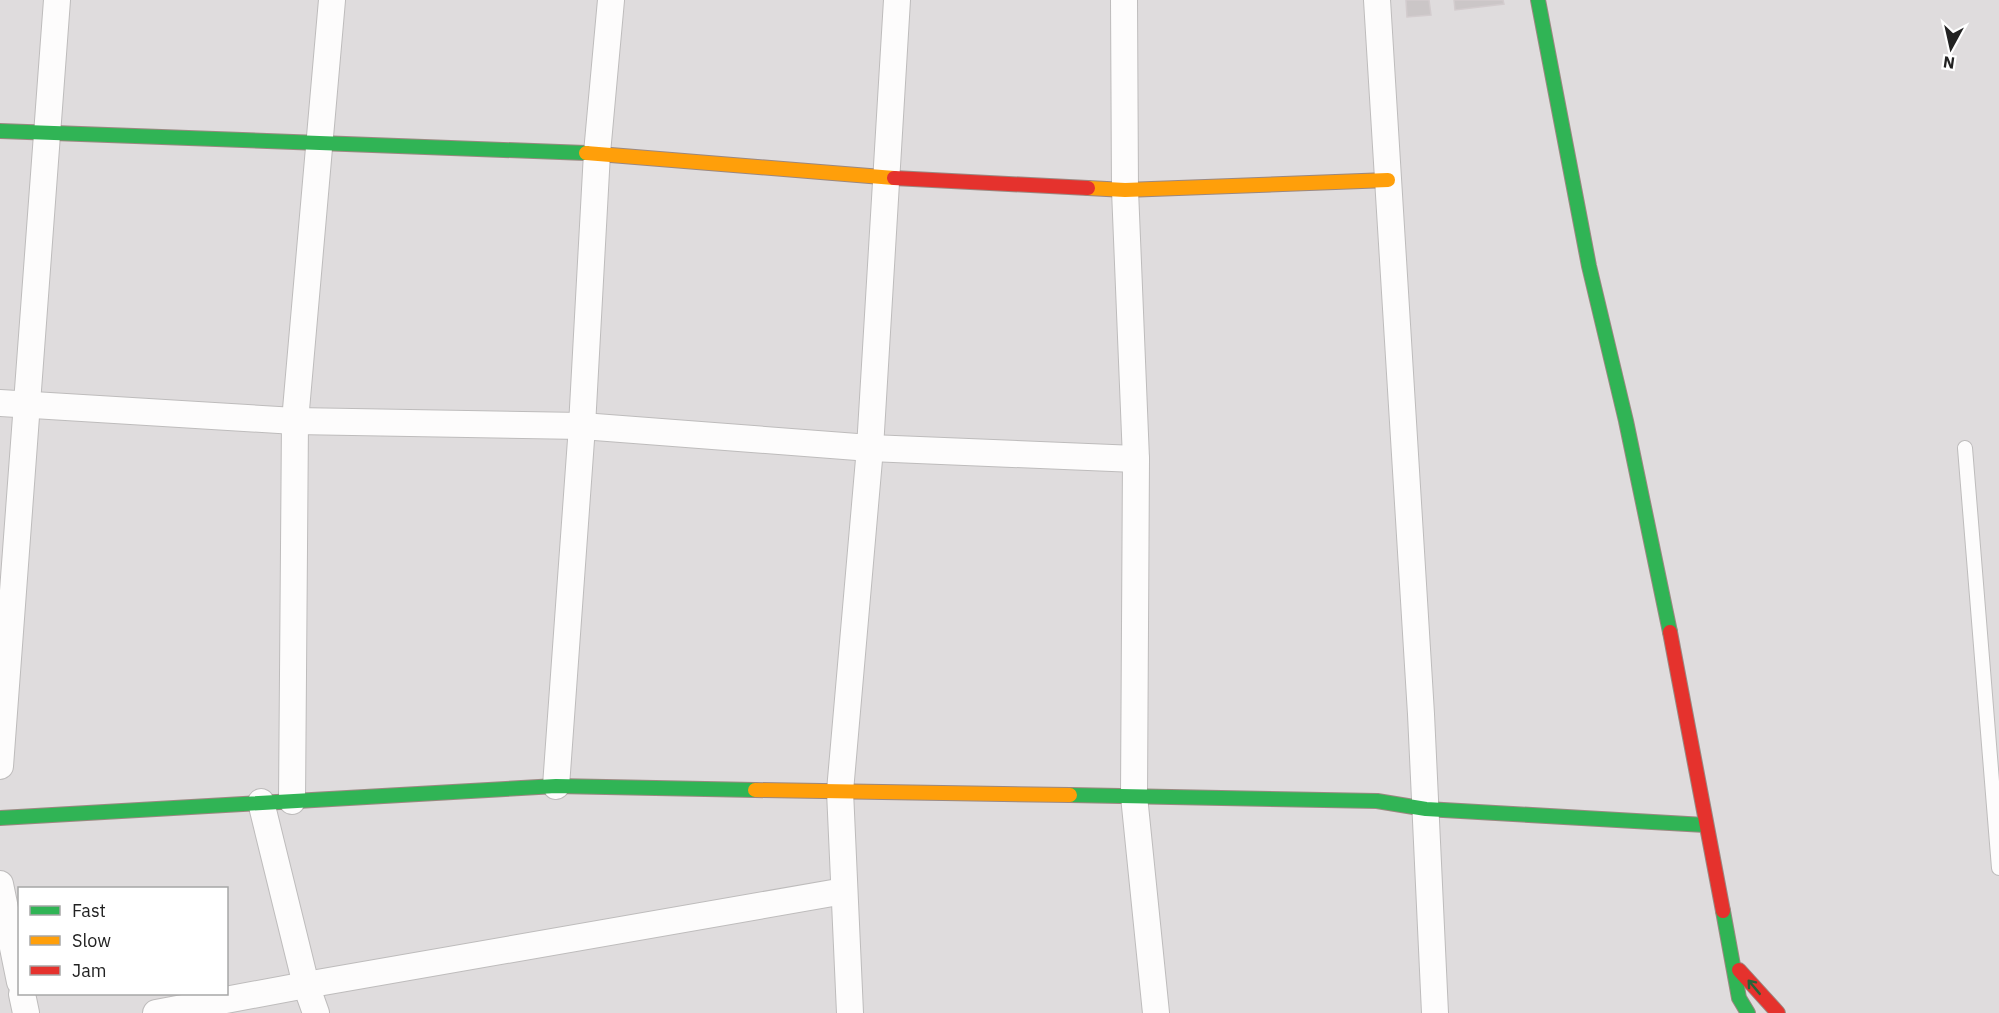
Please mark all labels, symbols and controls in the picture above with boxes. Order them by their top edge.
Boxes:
north arrow [1921,18,1981,78]
text: N [1942,52,1956,74]
legend [18,887,228,995]
text: Fast [72,899,106,922]
text: Slow [72,929,111,952]
text: Jam [72,959,107,982]
one-way arrow [1747,980,1761,995]

